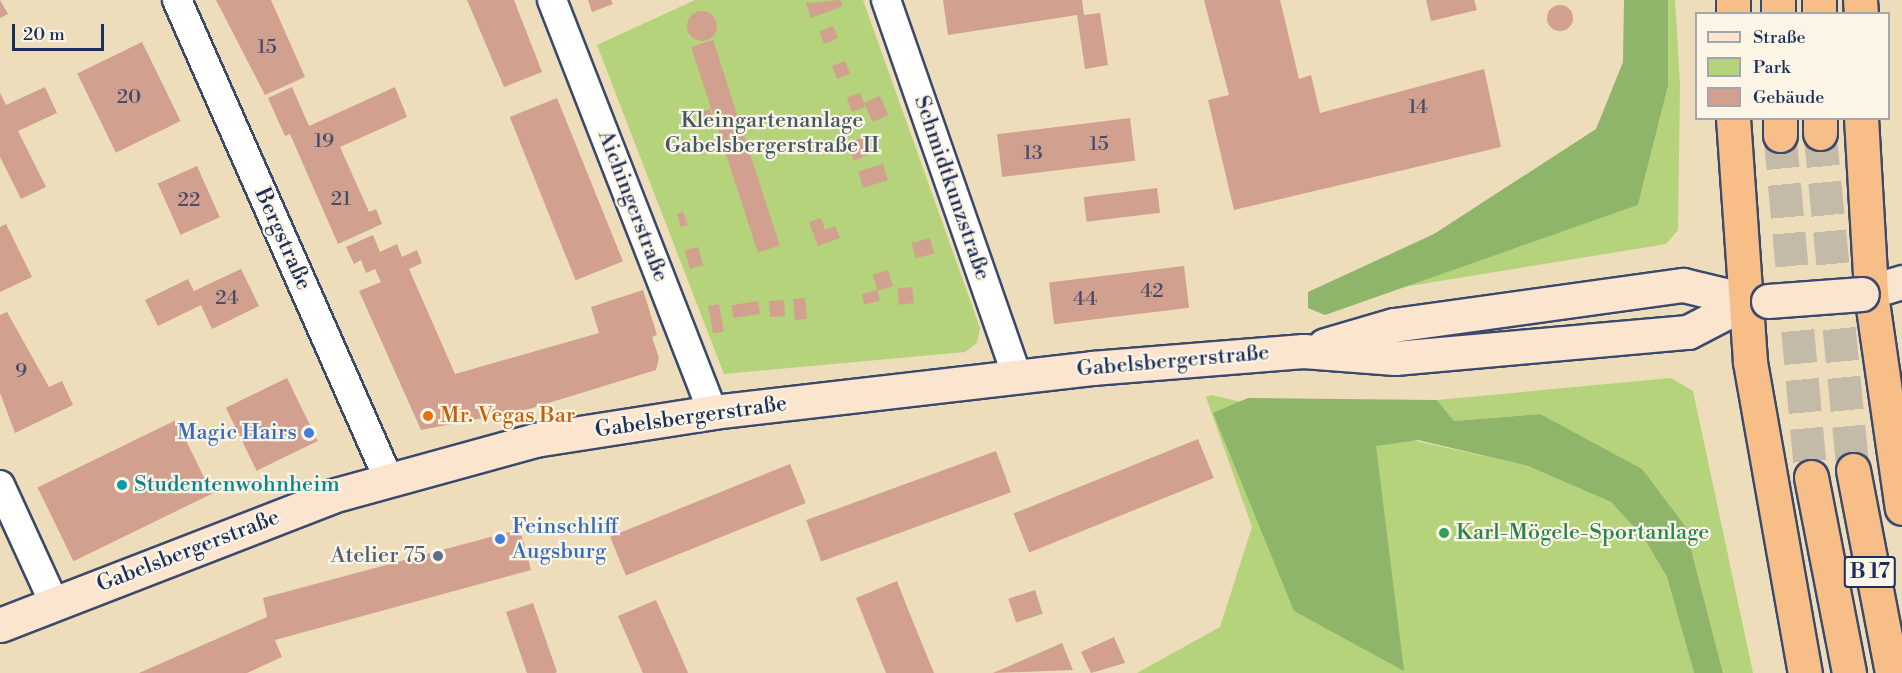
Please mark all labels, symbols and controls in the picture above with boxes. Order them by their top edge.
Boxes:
scale bar [15,12,106,50]
legend [1695,12,1890,120]
text: 20 m [23,23,65,46]
text: Straße [1753,26,1806,49]
house number: 15 [257,35,277,59]
text: Park [1753,56,1790,79]
house number: 20 [117,85,141,109]
text: Gebäude [1753,86,1824,109]
street label: Schmidtkunzstraße [908,92,996,284]
house number: 14 [1408,95,1428,119]
park label: Kleingartenanlage Gabelsbergerstraße II [665,107,879,158]
street label: Aichingerstraße [592,127,674,285]
house number: 19 [314,129,334,153]
house number: 15 [1089,132,1109,156]
house number: 13 [1023,141,1043,165]
street label: Bergstraße [249,184,317,294]
house number: 21 [331,187,351,211]
house number: 22 [178,188,200,212]
house number: 42 [1140,279,1164,303]
house number: 24 [215,286,239,310]
house number: 44 [1073,287,1097,311]
street label: Gabelsbergerstraße [1075,339,1271,383]
house number: 9 [15,359,27,383]
street label: Gabelsbergerstraße [593,390,789,444]
place label: Mr. Vegas Bar [440,403,575,429]
marker: Mr. Vegas Bar [421,409,435,423]
place label: Magic Hairs [177,420,297,446]
marker: Magic Hairs [302,426,316,440]
place label: Studentenwohnheim [134,472,340,498]
marker: Studentenwohnheim [115,478,129,492]
street label: Gabelsbergerstraße [93,504,283,598]
place label: Feinschliff Augsburg [512,513,618,564]
place label: Karl-Mögele-Sportanlage [1456,520,1709,546]
marker: Karl-Mögele-Sportanlage [1437,526,1451,540]
marker: Feinschliff Augsburg [493,532,507,546]
place label: Atelier 75 [330,543,426,569]
marker: Atelier 75 [431,549,445,563]
road number: B 17 [1843,554,1897,590]

